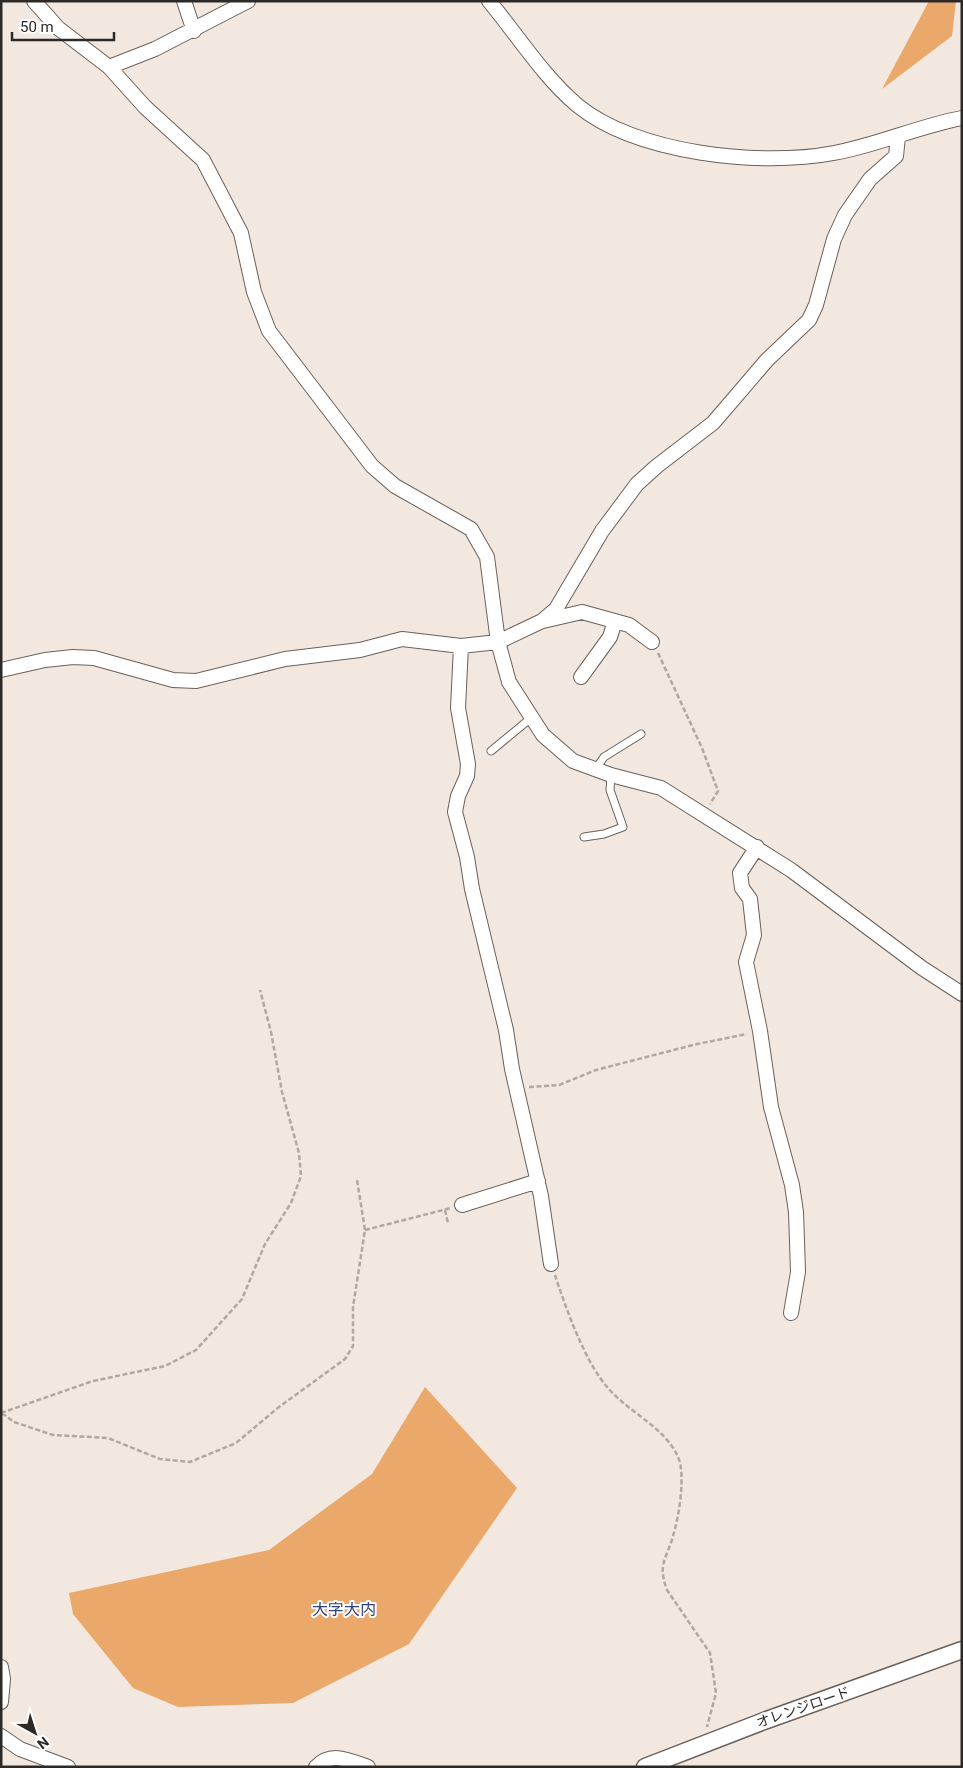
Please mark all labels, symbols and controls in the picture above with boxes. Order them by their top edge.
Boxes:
scale bar [12,10,115,42]
text: 50 m [20,18,54,36]
district label: 大字大内 [312,1600,376,1619]
street label: オレンジロード [754,1683,852,1731]
north arrow [10,1708,60,1758]
text: N [34,1734,52,1752]

